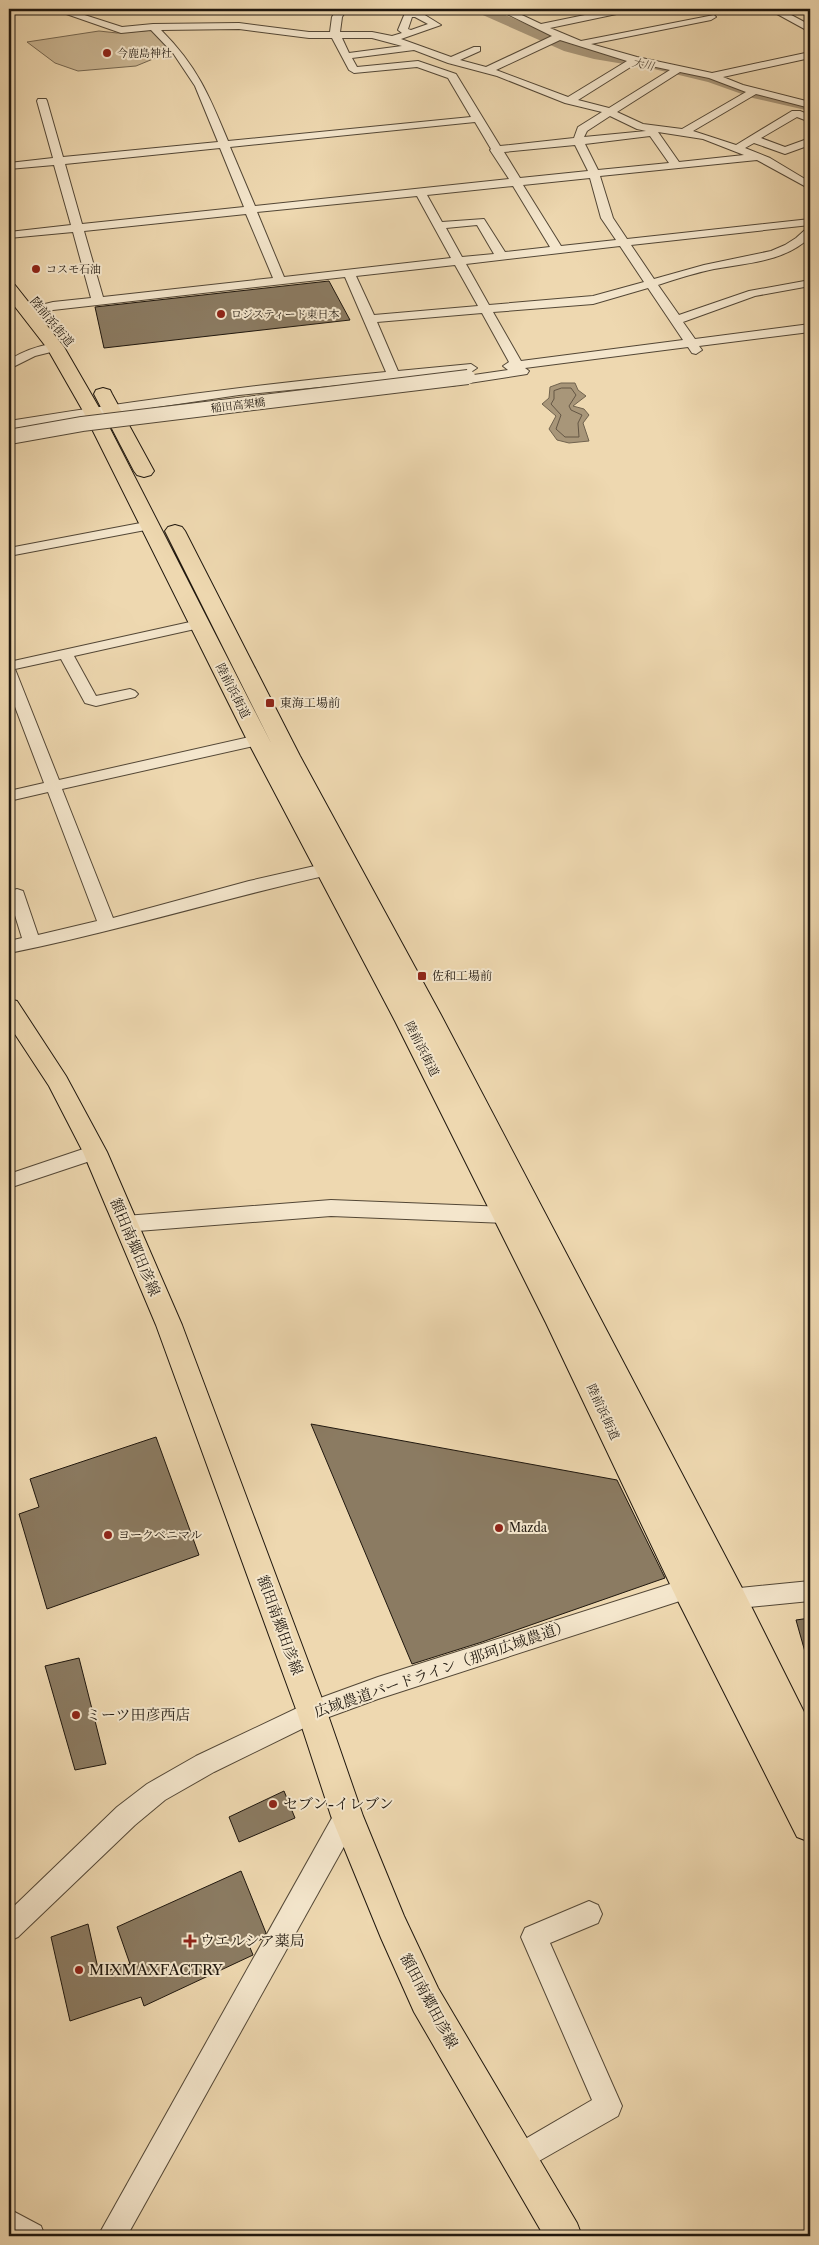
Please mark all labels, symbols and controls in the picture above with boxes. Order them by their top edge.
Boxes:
place label: 今鹿島神社 [117,46,172,60]
marker: 今鹿島神社 [101,47,113,59]
water label: 大川 [631,55,656,73]
place label: コスモ石油 [46,262,101,276]
marker: コスモ石油 [30,263,42,275]
street label: 陸前浜街道 [27,294,77,349]
place label: ロジスティード東日本 [231,307,340,321]
marker: ロジスティード東日本 [215,308,227,320]
street label: 稲田高架橋 [210,395,266,415]
street label: 陸前浜街道 [213,661,254,721]
place label: 東海工場前 [280,695,340,710]
marker: 東海工場前 [264,697,276,709]
place label: 佐和工場前 [432,968,492,983]
marker: 佐和工場前 [416,970,428,982]
street label: 陸前浜街道 [402,1019,443,1079]
street label: 額田南郷田彦線 [106,1195,165,1299]
street label: 陸前浜街道 [584,1381,623,1442]
place label: Mazda [509,1520,548,1535]
marker: Mazda [493,1522,505,1534]
place label: ヨークベニマル [118,1527,202,1542]
marker: ヨークベニマル [102,1529,114,1541]
street label: 額田南郷田彦線 [254,1572,307,1677]
street label: 広域農道バードライン（那珂広域農道） [311,1616,572,1721]
place label: ミーツ田彦西店 [86,1705,190,1724]
marker: ミーツ田彦西店 [70,1709,82,1721]
place label: セブン-イレブン [283,1794,394,1813]
marker: セブン-イレブン [267,1798,279,1810]
place label: ウエルシア薬局 [200,1931,305,1950]
marker: ウエルシア薬局 [184,1935,196,1947]
street label: 額田南郷田彦線 [396,1950,462,2052]
place label: MIXMAXFACTRY [89,1960,223,1979]
marker: MIXMAXFACTRY [73,1964,85,1976]

